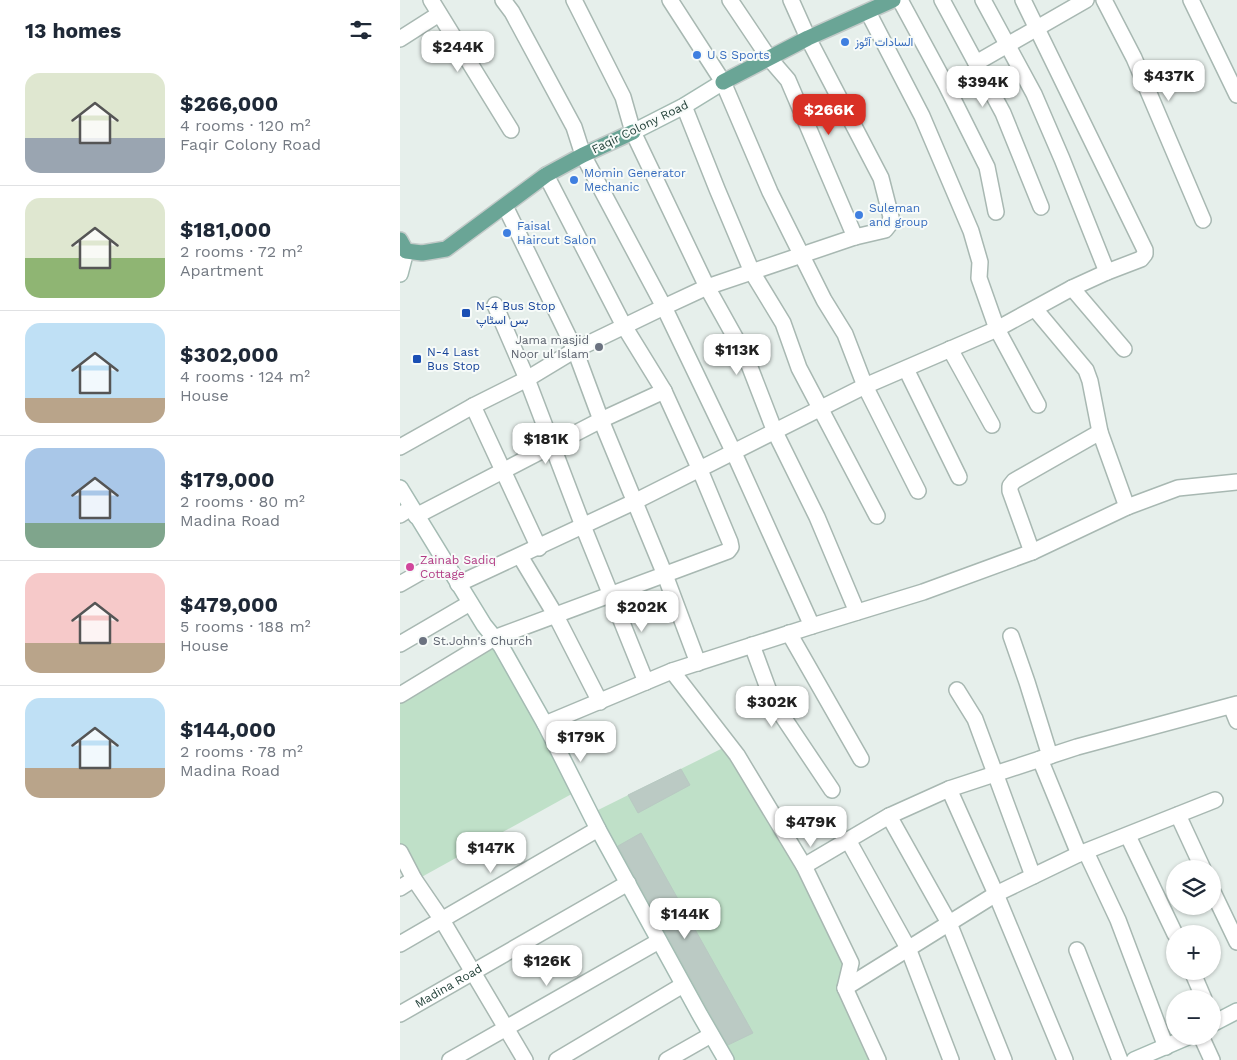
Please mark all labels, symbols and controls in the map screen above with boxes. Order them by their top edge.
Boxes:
icon: filters [347,16,375,44]
text: 13 homes [25,18,121,43]
pin: $244K [423,30,493,73]
place label: السادات آٹوز [854,35,913,50]
marker: السادات آٹوز [839,36,851,48]
text: $244K [432,37,484,56]
place label: U S Sports [707,48,770,62]
marker: U S Sports [691,49,703,61]
pin: $437K [1134,59,1204,102]
pin: $394K [948,66,1018,108]
text: $437K [1144,66,1194,85]
text: $394K [957,72,1009,91]
text: $266,000 [180,91,278,116]
icon: home [65,93,125,153]
pin: $266K [794,94,864,136]
street label: Faqir Colony Road [589,98,691,156]
text: $266K [804,100,854,119]
text: 4 rooms · 120 m² [180,116,311,135]
text: Faqir Colony Road [180,135,321,154]
place label: Momin Generator Mechanic [584,166,686,194]
marker: Momin Generator Mechanic [568,174,580,186]
place label: Suleman and group [869,201,928,229]
marker: Suleman and group [853,209,865,221]
text: $181,000 [180,217,271,242]
icon: home [65,218,125,278]
place label: Faisal Haircut Salon [517,219,596,247]
marker: Faisal Haircut Salon [501,227,513,239]
text: 2 rooms · 72 m² [180,242,303,261]
text: Apartment [180,261,263,280]
place label: N-4 Bus Stop بس اسٹاپ [476,299,555,328]
marker: N-4 Bus Stop بس اسٹاپ [460,307,472,319]
place label: Jama masjid Noor ul Islam [511,333,589,361]
pin: $113K [702,334,772,376]
text: $113K [715,340,759,359]
marker: Jama masjid Noor ul Islam [593,341,605,353]
text: $302,000 [180,342,278,367]
icon: home [65,343,125,403]
place label: N-4 Last Bus Stop [427,345,480,373]
marker: N-4 Last Bus Stop [411,353,423,365]
text: 4 rooms · 124 m² [180,367,310,386]
text: House [180,386,229,405]
pin: $181K [511,422,581,465]
text: $181K [523,429,569,448]
text: $179,000 [180,467,275,492]
icon: home [65,468,125,528]
text: 2 rooms · 80 m² [180,492,305,511]
text: Madina Road [180,511,280,530]
place label: Zainab Sadiq Cottage [420,553,496,581]
marker: Zainab Sadiq Cottage [404,561,416,573]
pin: $202K [607,590,677,633]
text: $479,000 [180,592,278,617]
icon: home [65,593,125,653]
text: $202K [617,597,667,616]
text: 5 rooms · 188 m² [180,617,311,636]
place label: St.John's Church [433,634,532,648]
marker: St.John's Church [417,635,429,647]
text: House [180,636,229,655]
pin: $302K [737,686,807,728]
text: $302K [747,692,797,711]
text: $144,000 [180,717,276,742]
icon: home [65,718,125,778]
pin: $179K [546,720,616,763]
text: $179K [557,727,605,746]
text: 2 rooms · 78 m² [180,742,303,761]
text: Madina Road [180,761,280,780]
pin: $479K [776,806,846,848]
text: $479K [786,812,836,831]
pin: $147K [456,832,526,874]
text: $147K [467,838,515,857]
map controls [1166,860,1221,1045]
button: layers [1166,860,1221,915]
pin: $144K [650,898,720,940]
text: $144K [661,904,709,923]
button: + [1166,925,1221,980]
pin: $126K [512,944,582,987]
text: $126K [523,951,571,970]
street label: Madina Road [413,961,485,1011]
button: − [1166,990,1221,1045]

